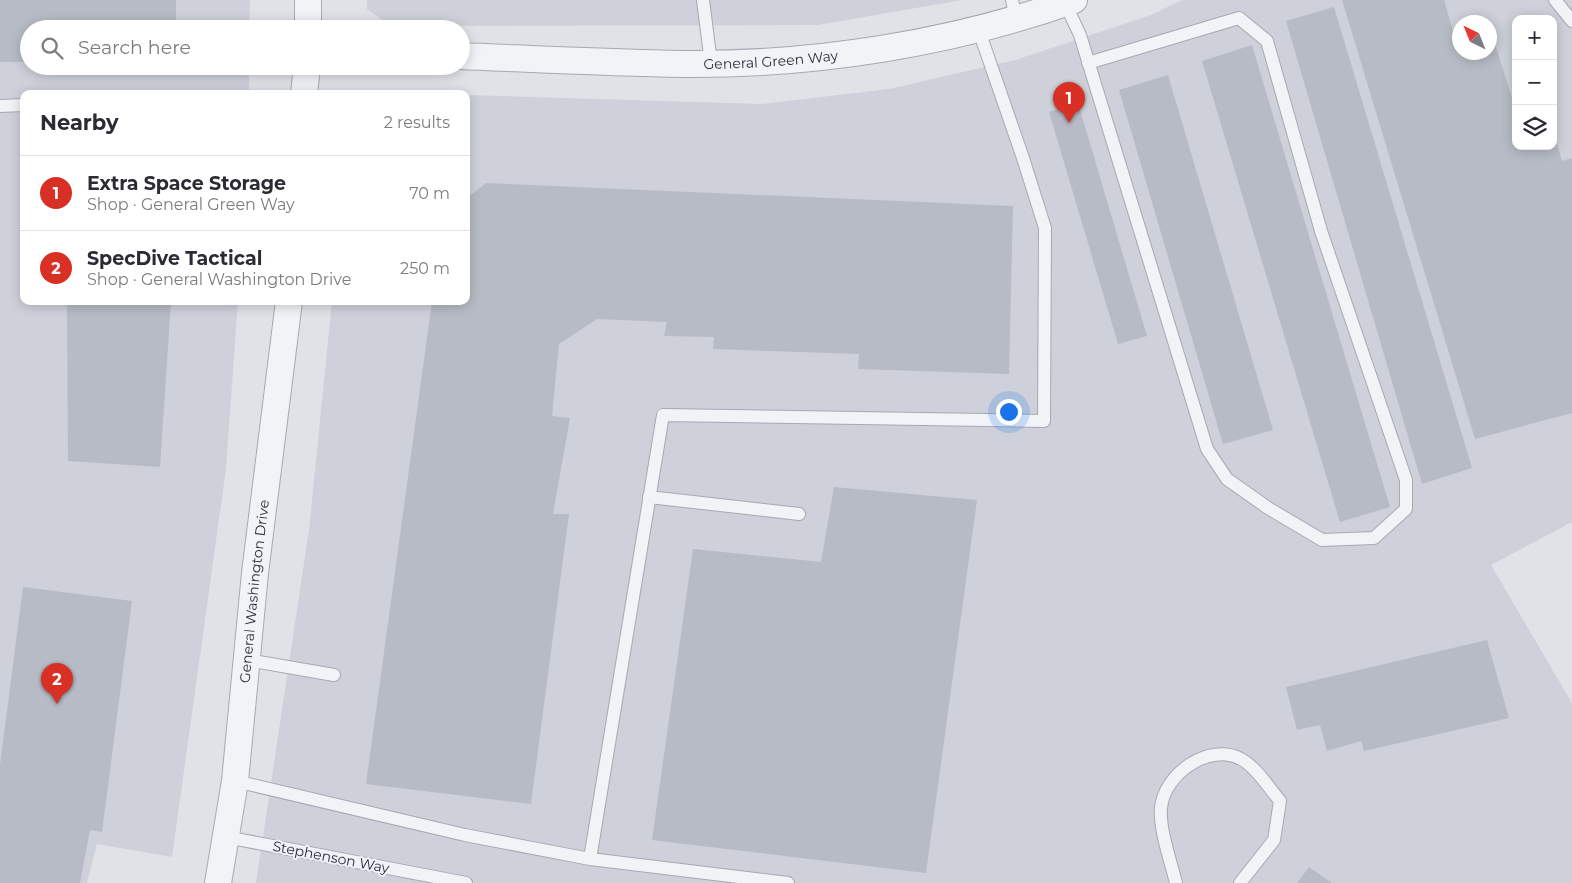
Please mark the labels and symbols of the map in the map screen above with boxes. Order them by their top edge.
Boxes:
north arrow [1452,15,1497,60]
street label: General Green Way [703,46,839,73]
pin: 1 [1053,82,1085,123]
your location [996,399,1022,425]
street label: General Washington Drive [235,499,273,684]
pin: 2 [41,663,73,704]
street label: Stephenson Way [271,837,391,877]

